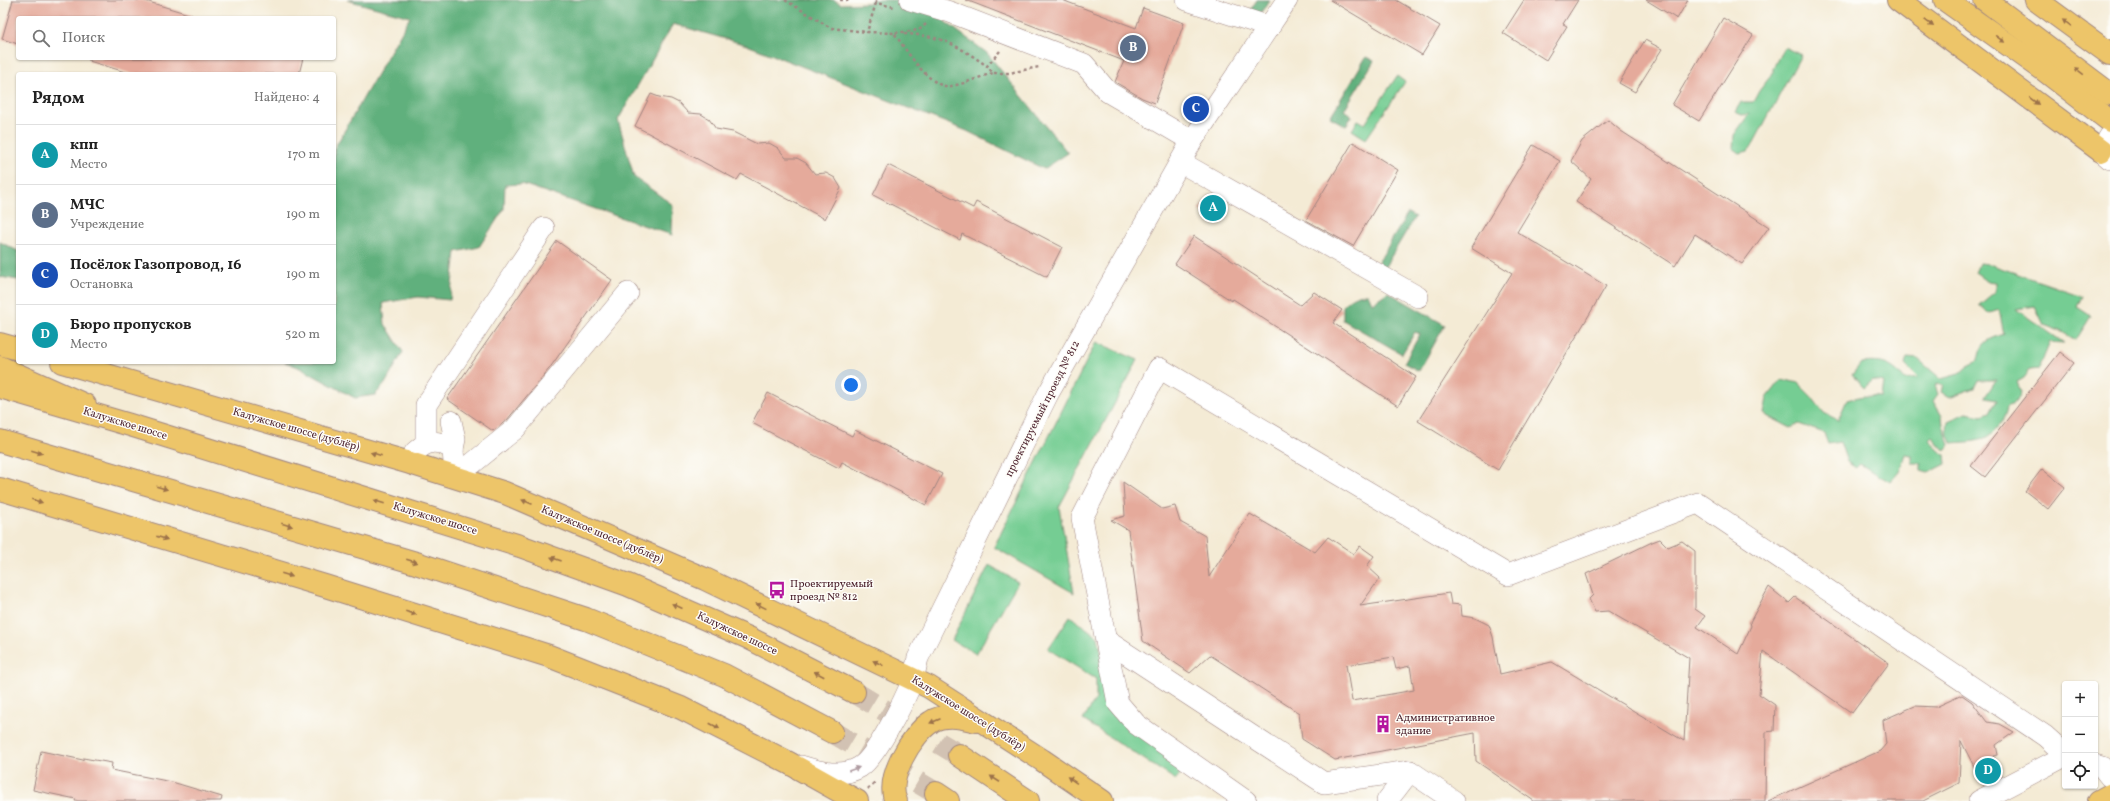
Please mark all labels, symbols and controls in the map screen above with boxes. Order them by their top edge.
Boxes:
search box [16,16,336,60]
one-way arrow [1924,19,1935,27]
one-way arrow [2062,19,2073,27]
icon: search [30,27,52,49]
text: Поиск [62,28,105,49]
pin: B [1120,33,1146,63]
one-way arrow [1995,35,2006,43]
one-way arrow [2074,67,2084,75]
text: Рядом [32,87,85,110]
text: Найдено: 4 [254,89,320,107]
pin: C [1183,94,1209,124]
one-way arrow [2028,97,2039,105]
text: кпп [70,135,98,156]
text: A [40,146,50,164]
text: 170 m [287,146,320,164]
text: Место [70,156,107,174]
pin: A [1200,193,1226,223]
text: МЧС [70,195,105,216]
text: B [41,206,49,224]
text: 190 m [286,206,320,224]
text: Учреждение [70,216,144,234]
text: Посёлок Газопровод, 16 [70,255,241,276]
text: C [41,266,49,284]
text: 190 m [286,266,320,284]
text: Остановка [70,276,133,294]
text: Бюро пропусков [70,315,192,336]
text: D [40,326,50,344]
text: 520 m [285,326,320,344]
text: Место [70,336,107,354]
street label: проектируемый проезд № 812 [1002,338,1084,480]
your location [841,375,861,395]
street label: Калужское шоссе [81,404,169,444]
street label: Калужское шоссе (дублёр) [231,405,361,455]
one-way arrow [32,449,44,455]
one-way arrow [370,450,383,456]
one-way arrow [156,485,168,491]
one-way arrow [32,498,44,504]
one-way arrow [372,499,384,505]
street label: Калужское шоссе [391,499,479,539]
one-way arrow [520,499,532,505]
street label: Калужское шоссе (дублёр) [539,502,665,568]
one-way arrow [281,522,293,528]
one-way arrow [156,535,168,541]
one-way arrow [549,555,561,561]
one-way arrow [406,558,418,564]
one-way arrow [281,572,293,578]
place label: Проектируемый проезд № 812 [790,577,873,605]
bus stop icon: Проектируемый проезд № 812 [767,580,787,600]
one-way arrow [671,603,682,609]
one-way arrow [755,603,766,609]
street label: Калужское шоссе [694,609,780,659]
one-way arrow [405,610,417,616]
one-way arrow [872,659,883,666]
one-way arrow [813,671,825,677]
street label: Калужское шоссе (дублёр) [908,673,1028,755]
map controls [2062,681,2098,789]
button: + [2062,681,2098,717]
place label: Административное здание [1396,711,1495,739]
building icon: Административное здание [1373,714,1393,734]
button: − [2062,717,2098,753]
one-way arrow [930,718,941,724]
one-way arrow [710,723,721,729]
button: locate [2062,753,2098,789]
pin: D [1975,756,2001,786]
one-way arrow [848,766,860,772]
one-way arrow [989,776,1001,783]
one-way arrow [1067,776,1077,784]

